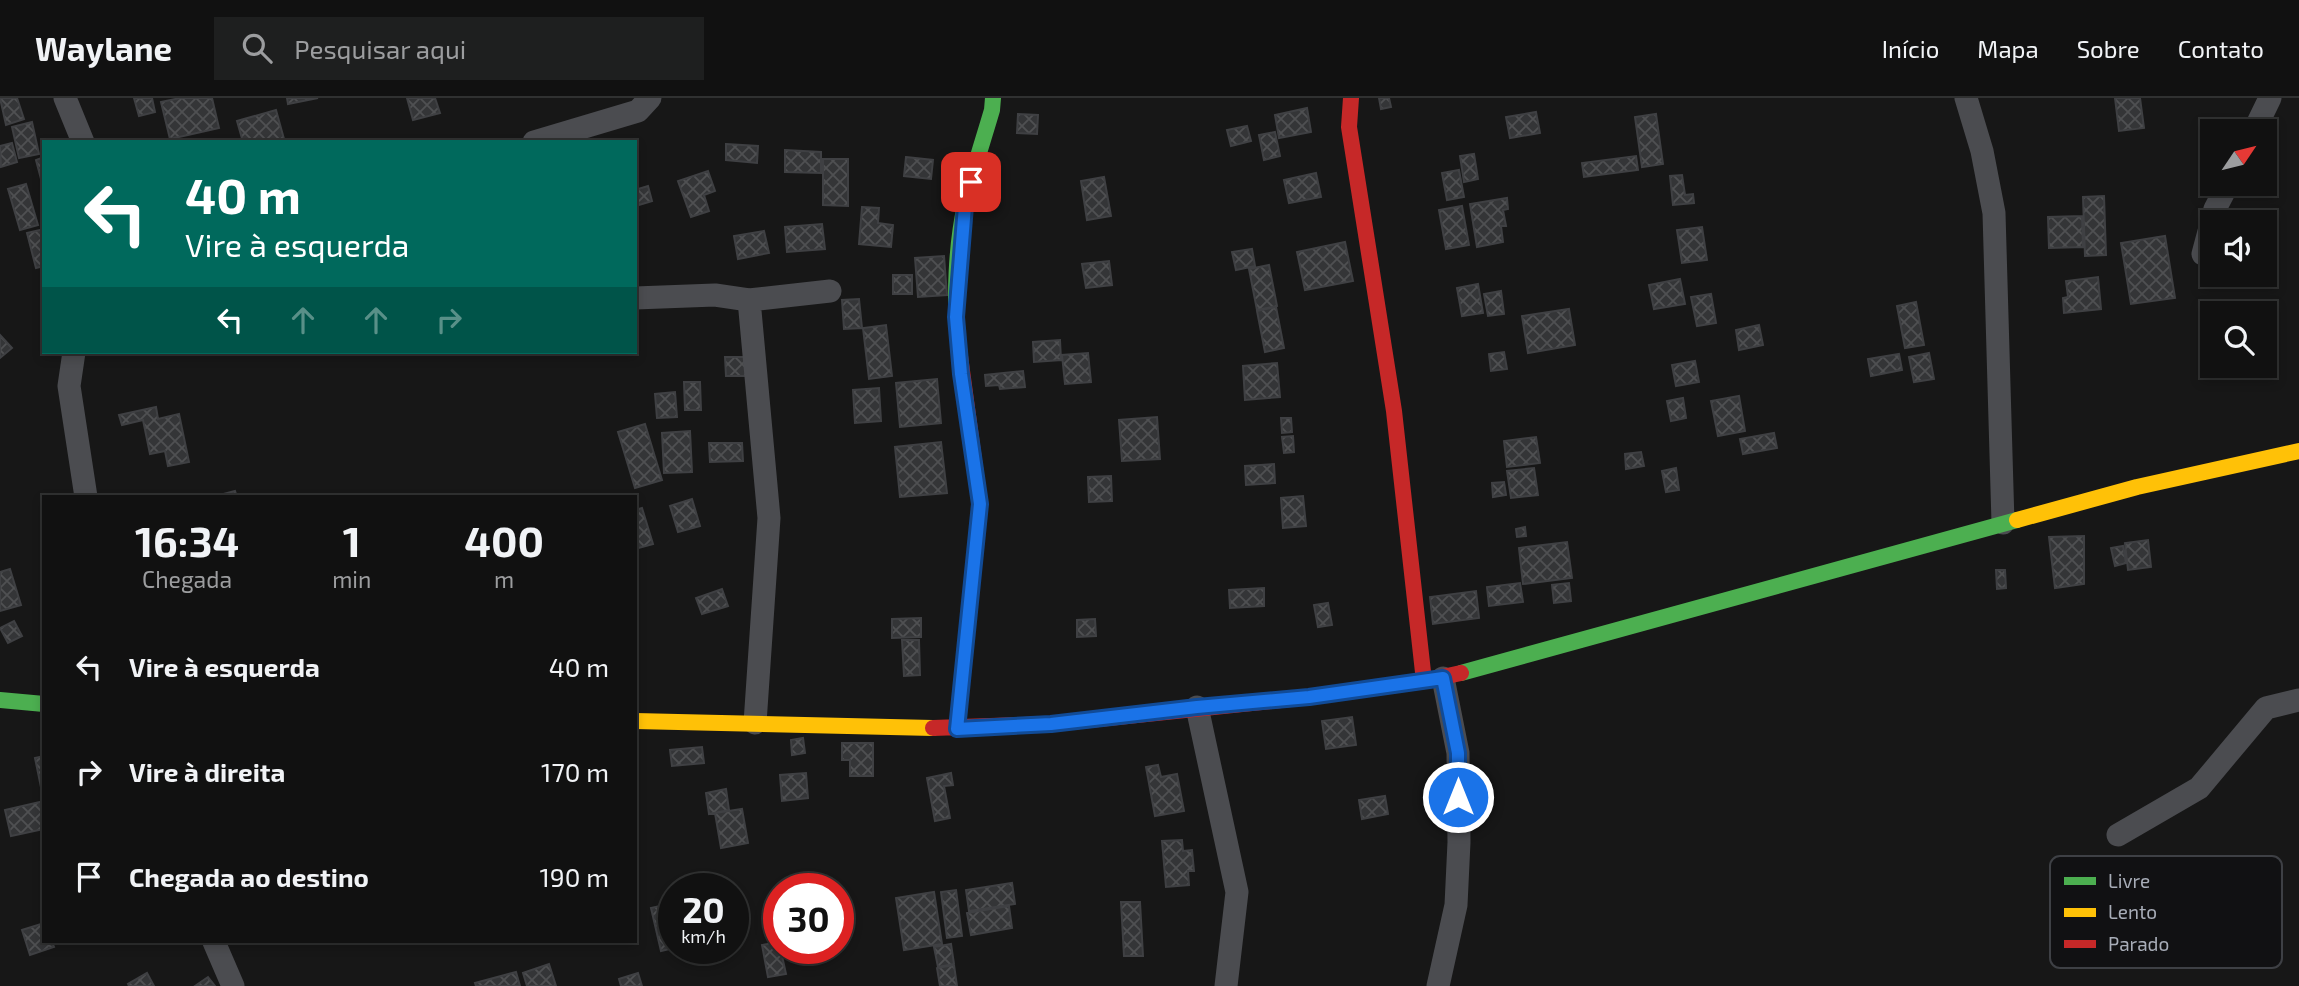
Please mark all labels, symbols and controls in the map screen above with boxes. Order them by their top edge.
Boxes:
search box [214,17,704,80]
text: Waylane [35,28,172,68]
icon: search [238,29,276,67]
text: Pesquisar aqui [294,33,466,64]
text: Início [1882,34,1939,63]
text: Mapa [1977,34,2039,63]
text: Sobre [2077,34,2140,63]
text: Contato [2178,34,2264,63]
north arrow [2200,119,2277,196]
map controls [2200,119,2277,378]
pin [941,152,1001,212]
icon: arrive [952,163,990,201]
text: 40 m [185,165,301,224]
icon: left [70,168,161,259]
button: sound [2200,210,2277,287]
text: Vire à esquerda [185,225,409,263]
icon: left [211,301,249,339]
icon: ahead [284,301,322,339]
icon: ahead [357,301,395,339]
icon: right [430,301,468,339]
button: search [2200,301,2277,378]
text: 16:34 [135,515,239,565]
text: 1 [343,515,361,565]
text: 400 [464,515,544,565]
text: Chegada [142,565,232,593]
text: min [332,565,371,593]
text: m [494,565,514,593]
icon: left [70,648,108,686]
text: Vire à esquerda [129,651,320,682]
text: 40 m [549,651,609,682]
icon: right [70,753,108,791]
text: Vire à direita [129,756,285,787]
text: 170 m [541,756,609,787]
position arrow [1421,760,1495,834]
legend [2050,856,2282,968]
icon: arrive [70,858,108,896]
text: Chegada ao destino [129,861,369,892]
text: 190 m [540,861,609,892]
text: Livre [2108,869,2150,892]
speed limit sign: 30 [763,873,854,964]
text: 20 [682,888,725,930]
text: Lento [2108,900,2157,923]
text: km/h [681,925,726,947]
text: Parado [2108,932,2169,955]

